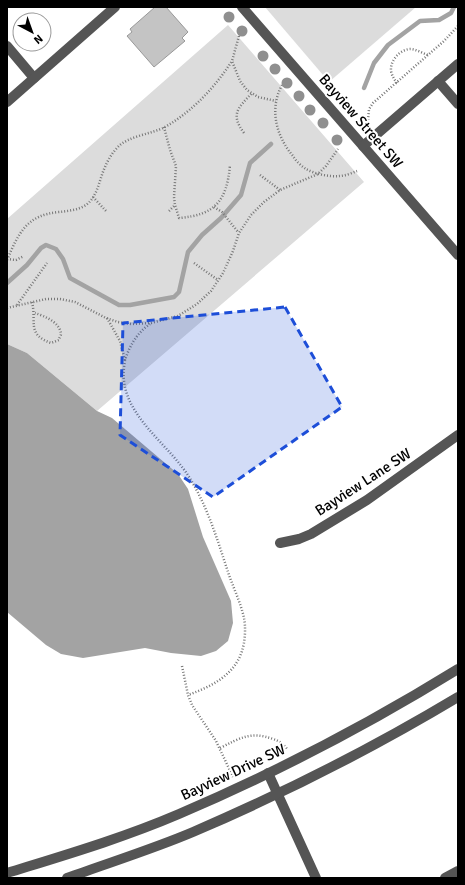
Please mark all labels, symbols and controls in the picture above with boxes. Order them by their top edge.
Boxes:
north arrow [12,12,52,52]
text: N [31,32,45,47]
street label: Bayview Street SW [315,70,407,172]
street label: Bayview Lane SW [312,444,415,520]
street label: Bayview Drive SW [178,740,288,804]

